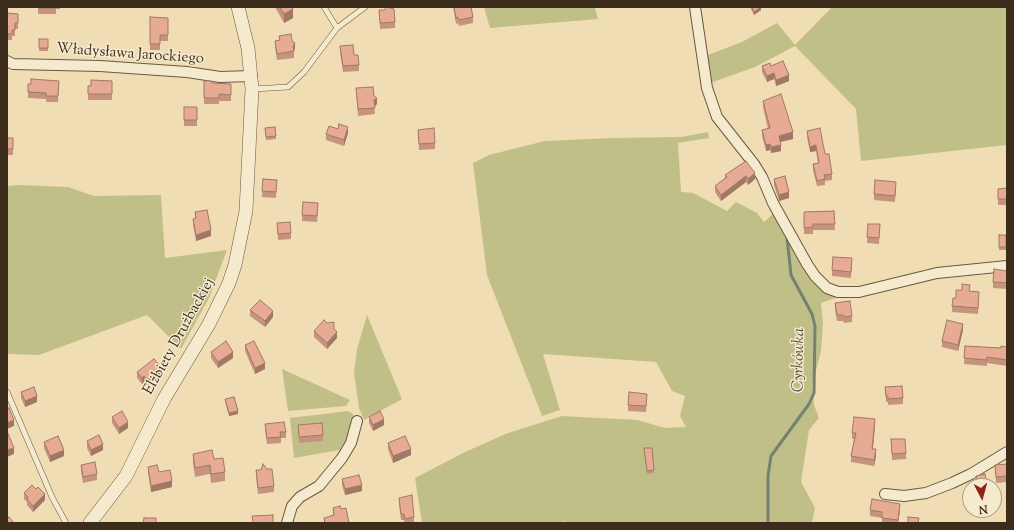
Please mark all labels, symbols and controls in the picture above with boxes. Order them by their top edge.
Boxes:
street label: Władysława Jarockiego [56,41,204,69]
street label: Elżbiety Drużbackiej [140,276,220,398]
water label: Cyrkówka [790,328,810,392]
north arrow [962,478,1002,518]
text: N [978,501,988,517]

